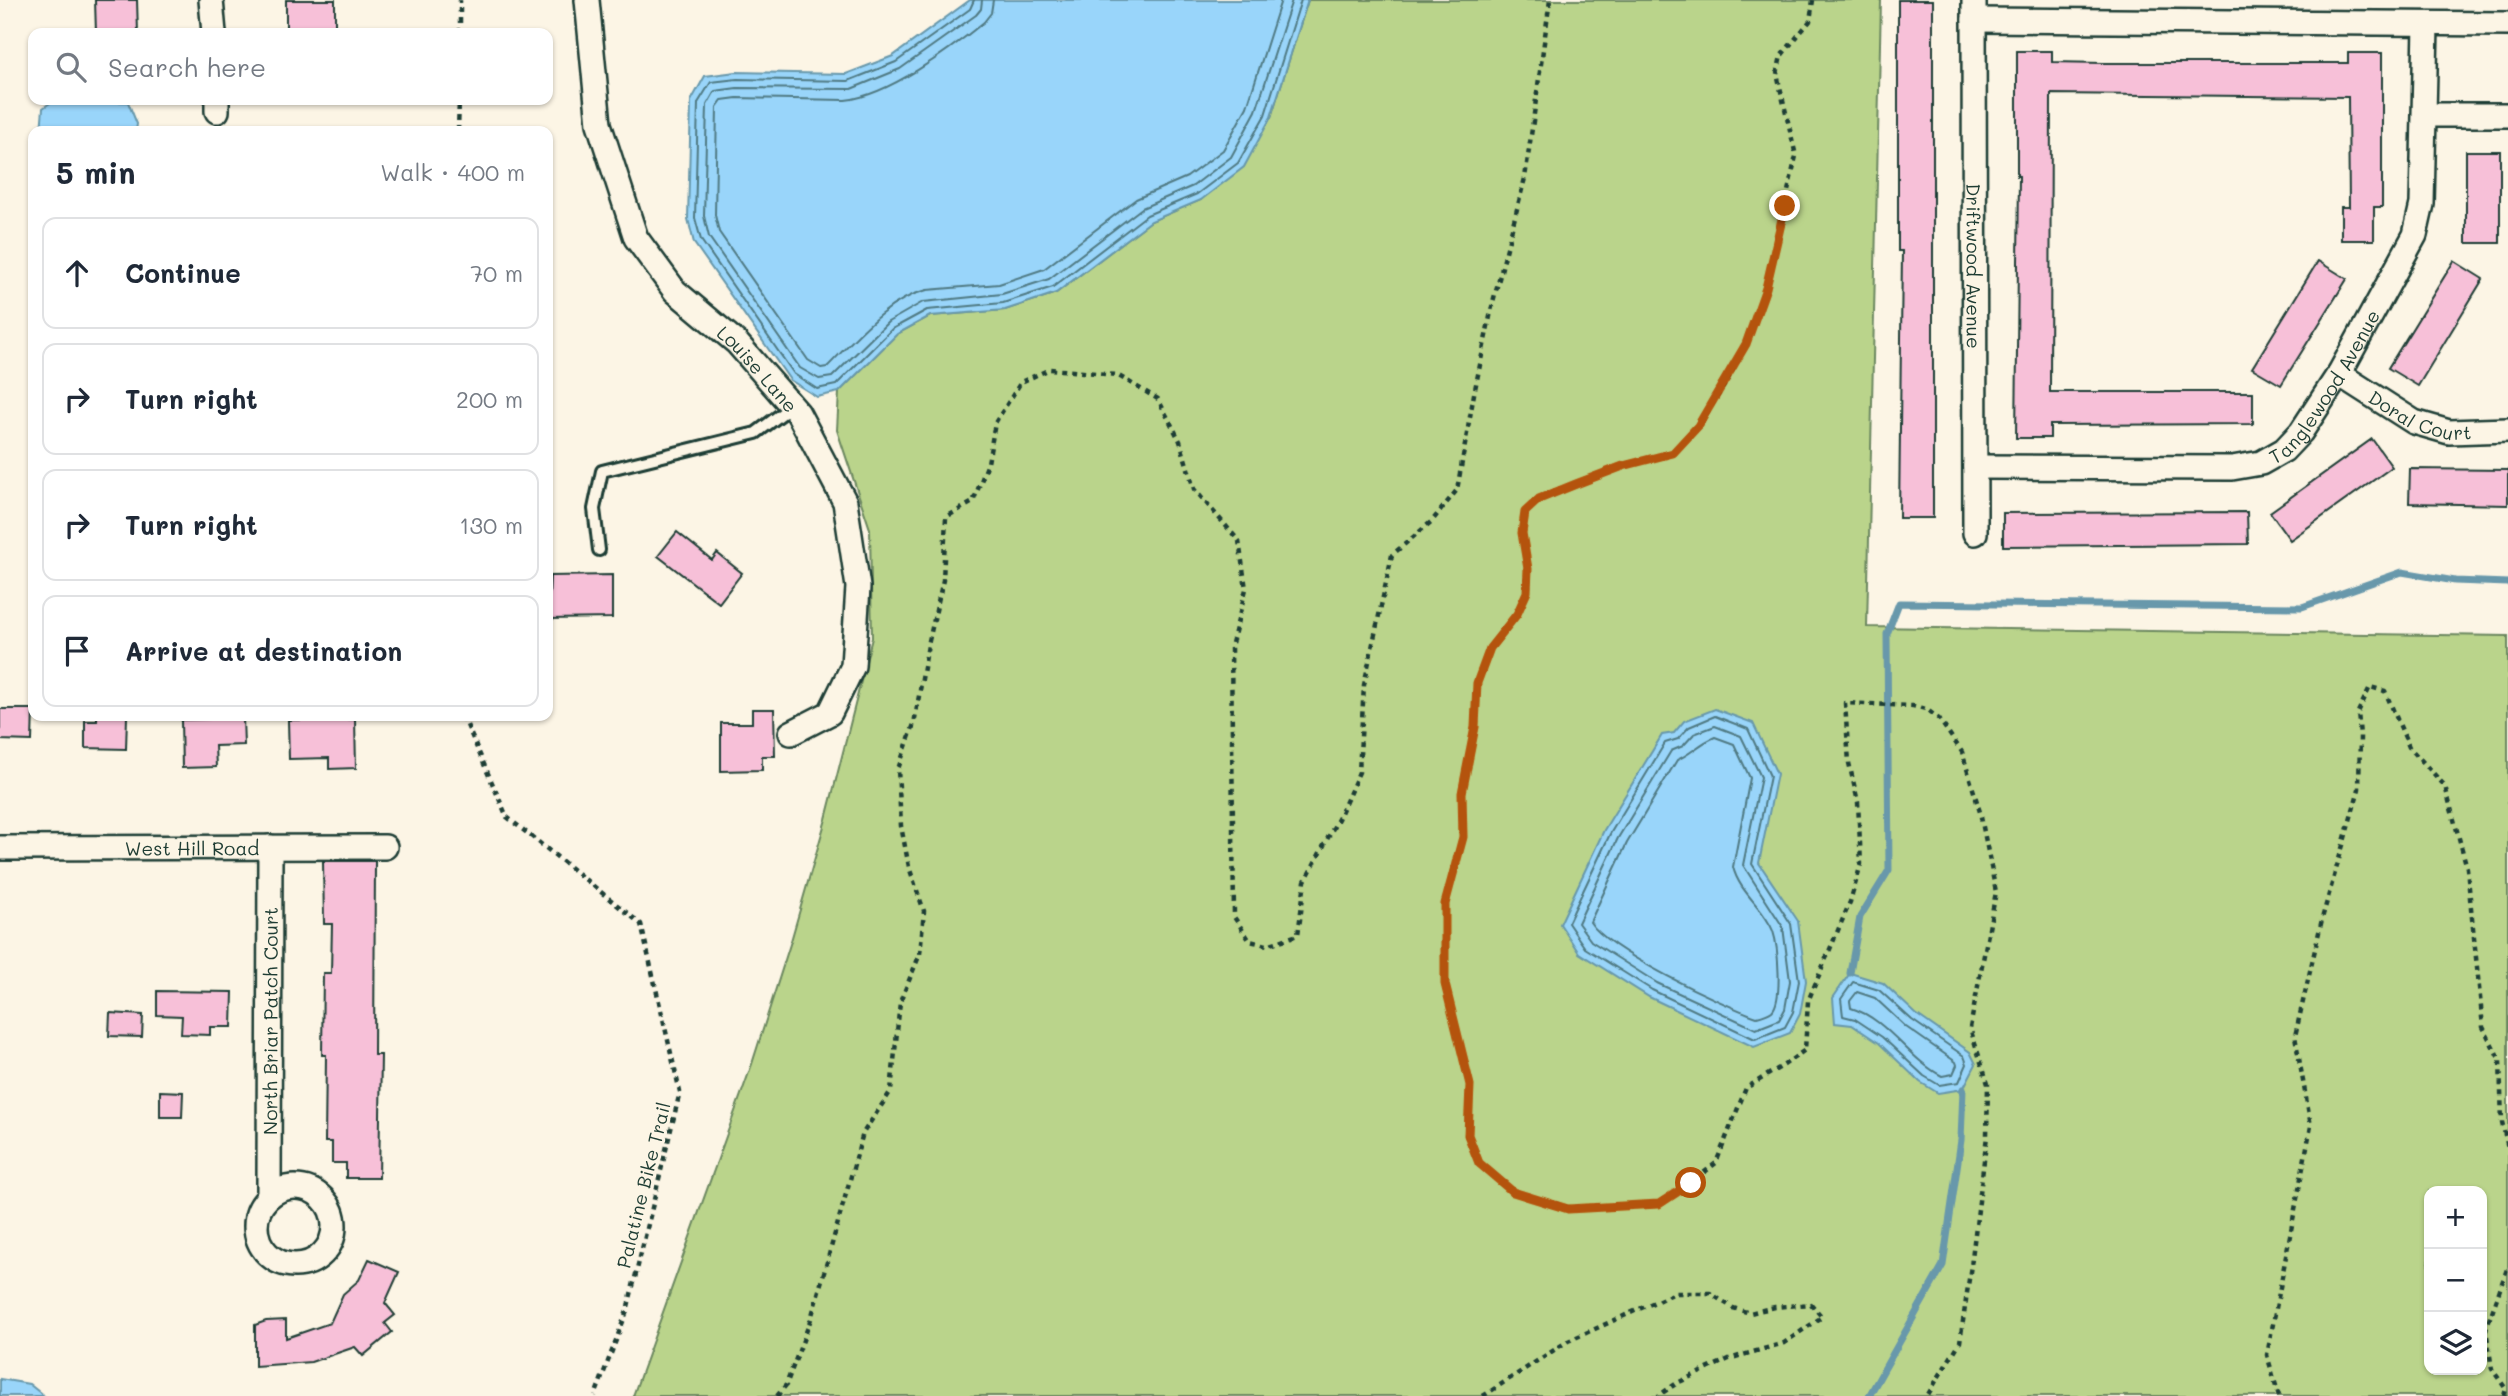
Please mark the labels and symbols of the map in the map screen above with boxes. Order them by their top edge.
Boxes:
street label: Driftwood Avenue [1962,183,1987,349]
route end [1769,190,1800,221]
street label: Tanglewood Avenue [2264,305,2384,469]
street label: Louise Lane [712,320,804,417]
street label: Doral Court [2364,384,2472,445]
street label: West Hill Road [125,835,259,860]
street label: North Briar Patch Court [257,907,282,1135]
street label: Palatine Bike Trail [610,1099,676,1271]
route start [1675,1167,1706,1198]

